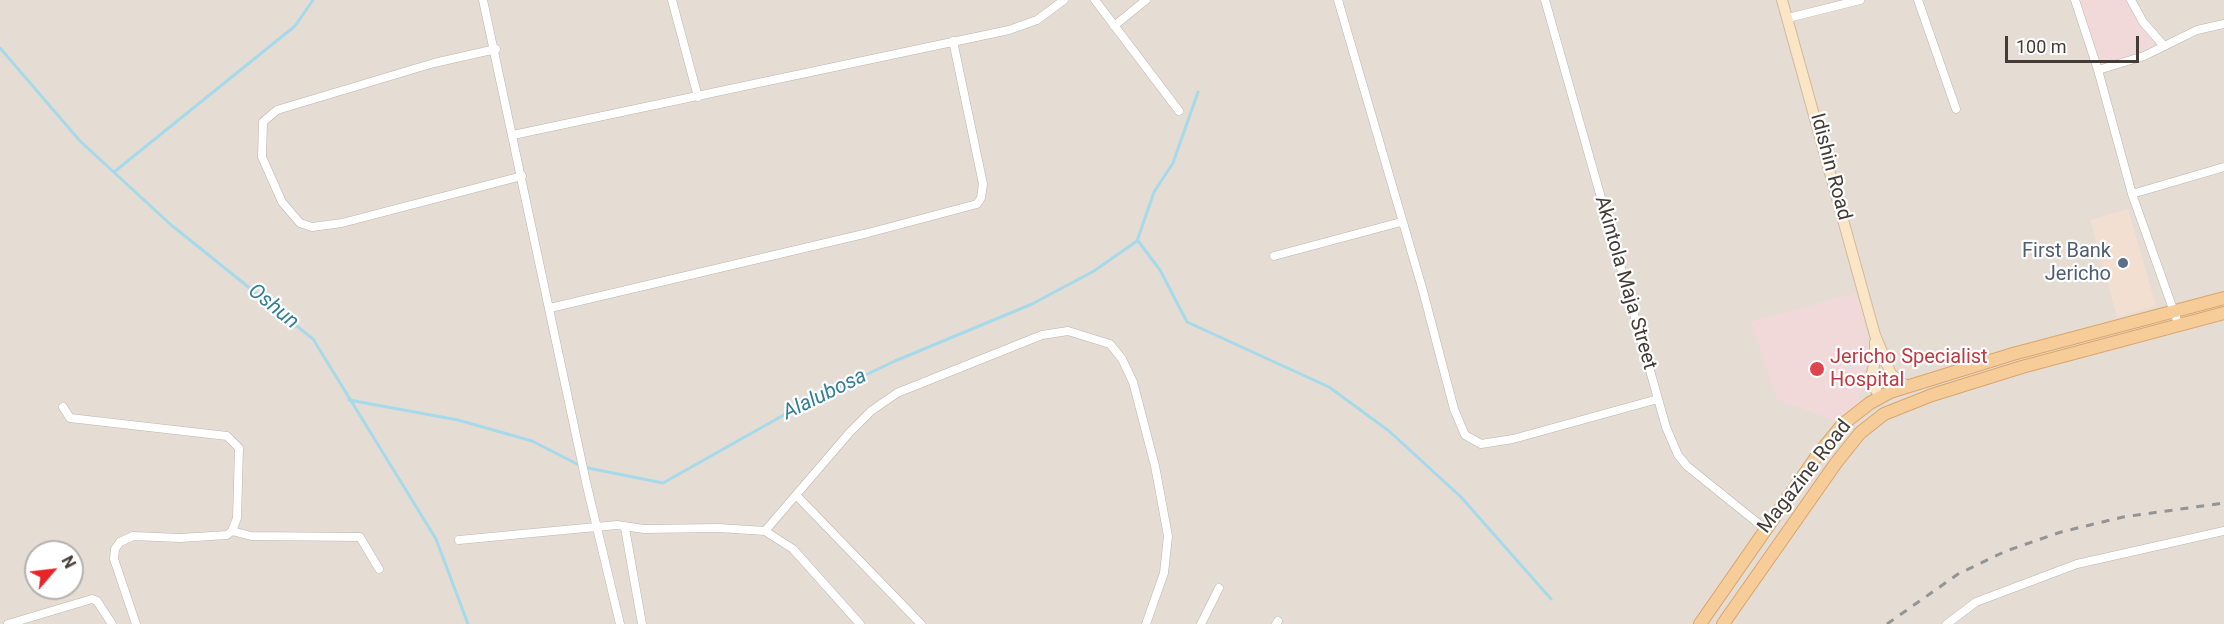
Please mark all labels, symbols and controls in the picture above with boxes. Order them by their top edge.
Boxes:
scale bar [2008,24,2142,62]
text: 100 m [2016,36,2067,57]
street label: Idishin Road [1804,111,1856,223]
street label: Akintola Maja Street [1589,194,1661,372]
place label: First Bank Jericho [2022,240,2111,287]
marker: First Bank Jericho [2116,256,2130,270]
water label: Oshun [242,279,304,335]
place label: Jericho Specialist Hospital [1830,346,1988,393]
marker: Jericho Specialist Hospital [1808,360,1826,378]
water label: Alalubosa [779,364,871,426]
street label: Magazine Road [1753,415,1857,539]
north arrow [24,540,84,600]
text: N [58,553,80,572]

